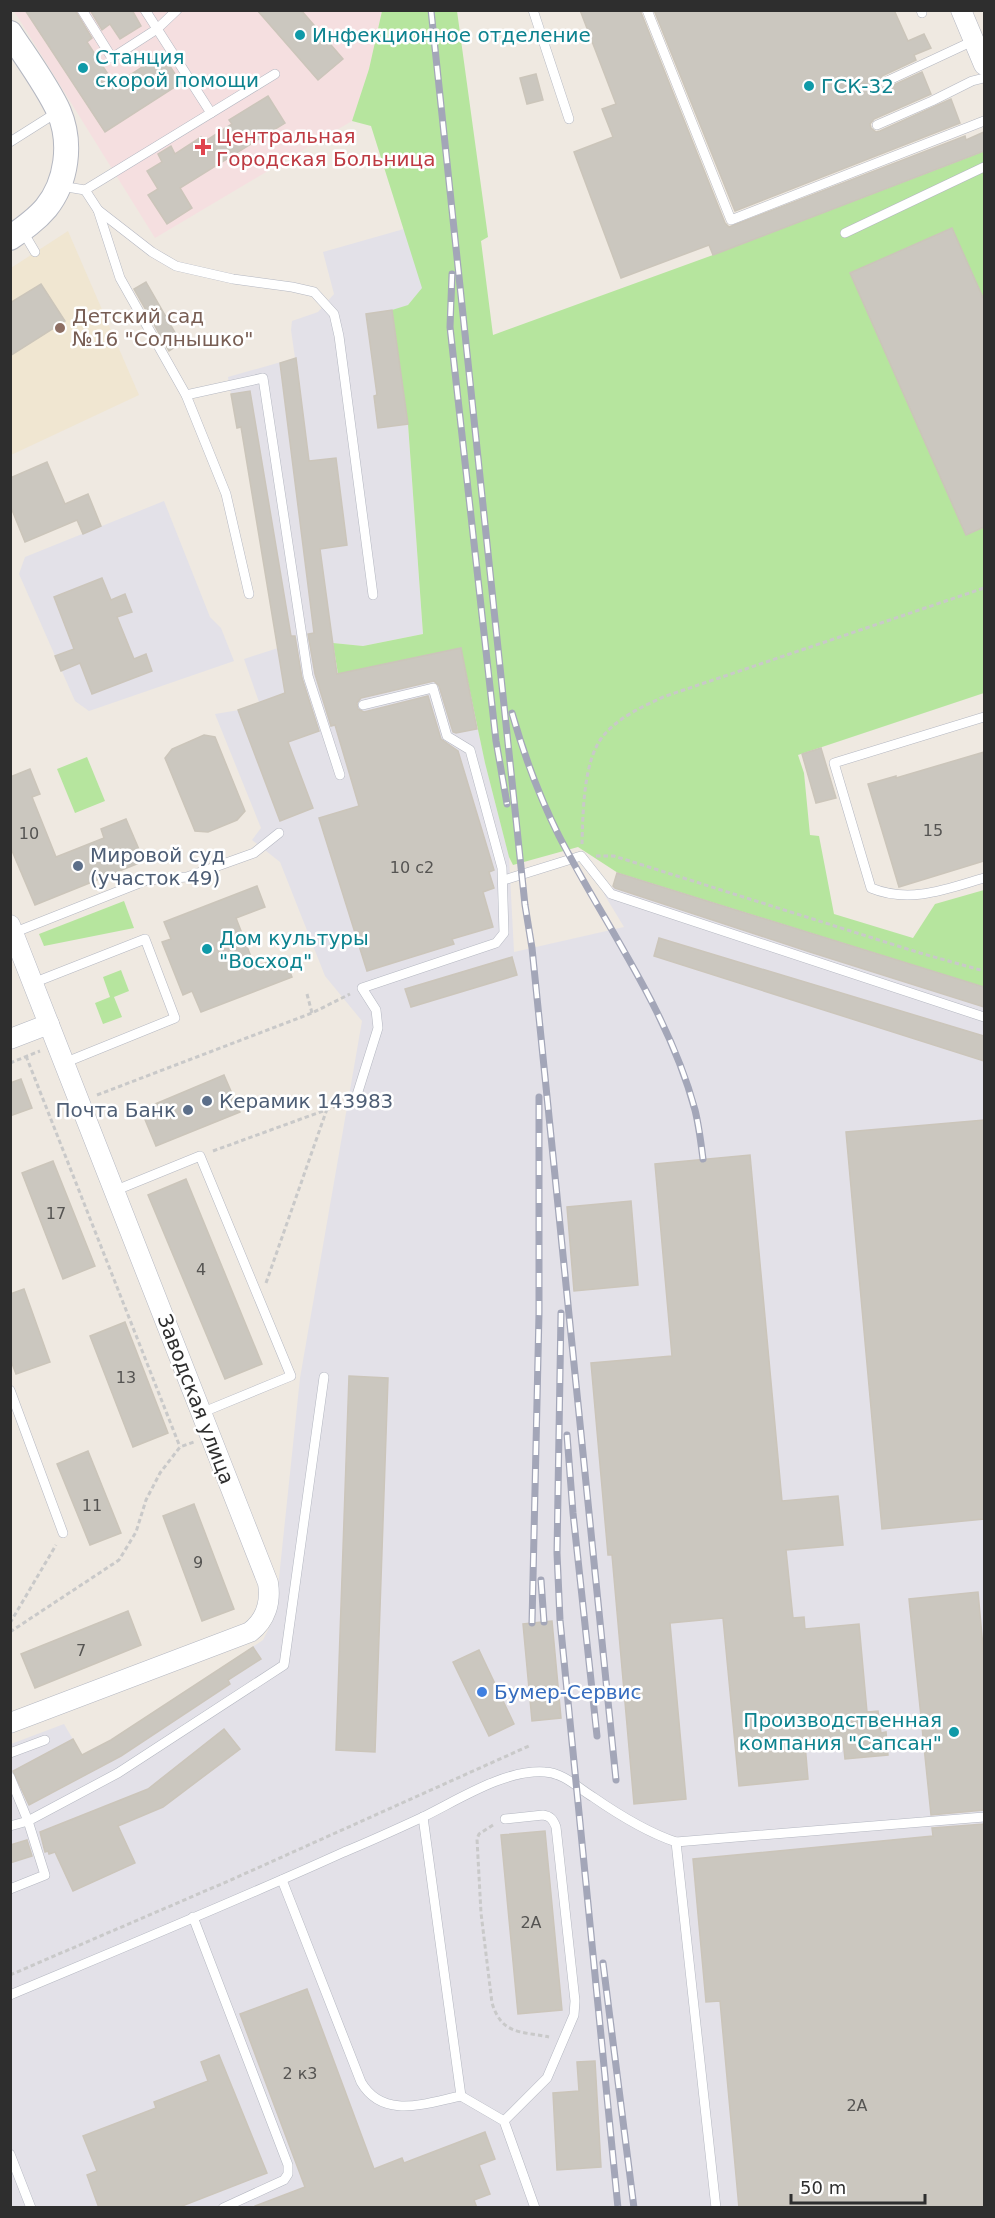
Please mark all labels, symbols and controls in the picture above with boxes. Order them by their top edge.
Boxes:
place label: Инфекционное отделение [312,23,591,47]
marker: Инфекционное отделение [293,28,307,42]
place label: Станция скорой помощи [95,45,259,92]
marker: Станция скорой помощи [76,61,90,75]
place label: ГСК-32 [821,74,894,98]
marker: ГСК-32 [802,79,816,93]
place label: Центральная Городская Больница [216,124,435,171]
marker: Центральная Городская Больница [194,138,212,156]
place label: Детский сад №16 "Солнышко" [72,304,253,351]
marker: Детский сад №16 "Солнышко" [53,321,67,335]
house number: 15 [923,821,943,840]
house number: 10 [19,824,39,843]
place label: Мировой суд (участок 49) [90,843,225,890]
house number: 10 с2 [390,858,434,877]
marker: Мировой суд (участок 49) [71,859,85,873]
place label: Дом культуры "Восход" [219,926,369,973]
marker: Дом культуры "Восход" [200,942,214,956]
place label: Керамик 143983 [219,1089,393,1113]
marker: Керамик 143983 [200,1094,214,1108]
place label: Почта Банк [56,1098,176,1122]
marker: Почта Банк [181,1103,195,1117]
house number: 17 [46,1204,66,1223]
house number: 4 [196,1260,206,1279]
street label: Заводская улица [153,1311,239,1487]
house number: 13 [116,1368,136,1387]
house number: 11 [82,1496,102,1515]
house number: 9 [193,1553,203,1572]
house number: 7 [76,1641,86,1660]
place label: Бумер-Сервис [494,1680,642,1704]
marker: Бумер-Сервис [475,1685,489,1699]
place label: Производственная компания "Сапсан" [739,1708,942,1755]
marker: Производственная компания "Сапсан" [947,1725,961,1739]
house number: 2А [520,1913,542,1932]
house number: 2 к3 [282,2064,318,2083]
house number: 2А [846,2096,868,2115]
scale bar [791,2167,924,2205]
text: 50 m [800,2177,846,2198]

